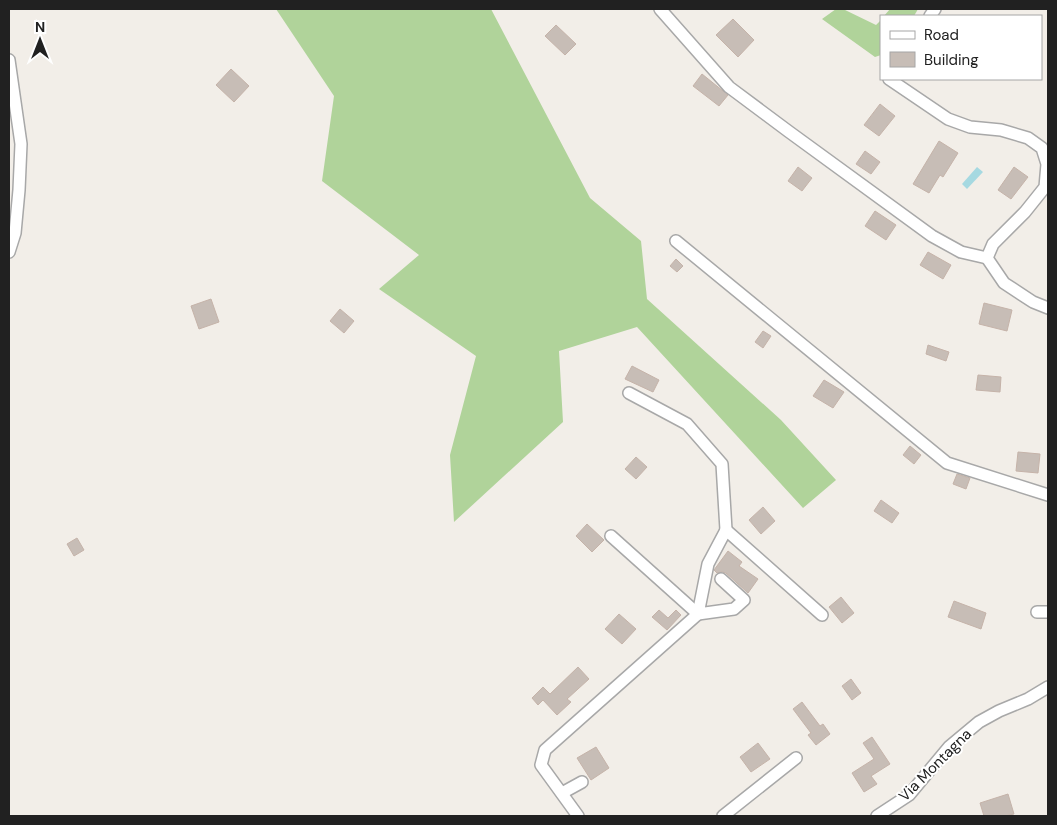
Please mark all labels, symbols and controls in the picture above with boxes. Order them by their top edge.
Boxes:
north arrow [15,15,65,65]
legend [880,15,1042,80]
text: N [35,18,45,36]
text: Road [924,25,959,45]
text: Building [924,50,979,70]
street label: Via Montagna [894,724,976,806]

